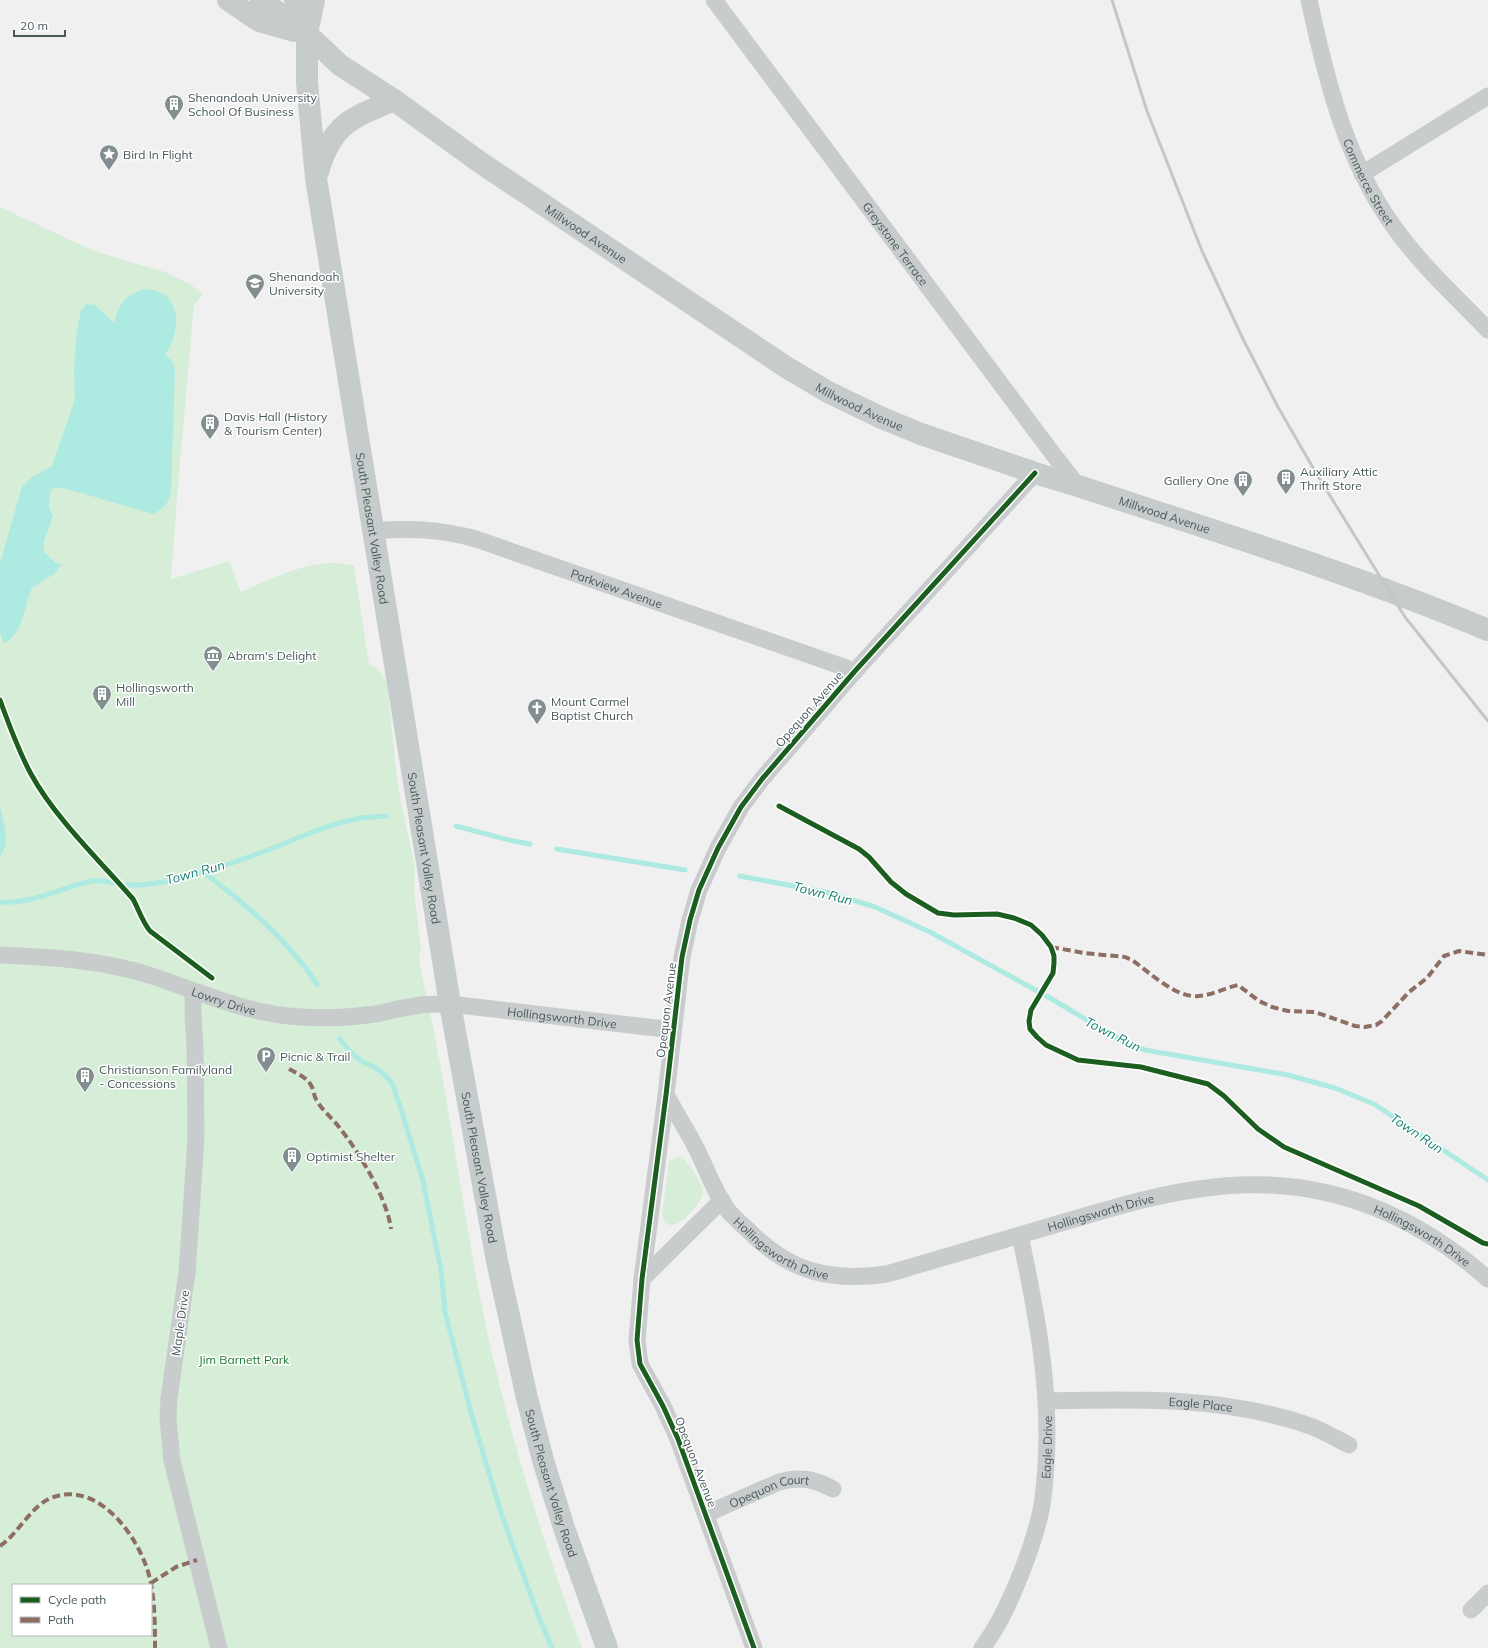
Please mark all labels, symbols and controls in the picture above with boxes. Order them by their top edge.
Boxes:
scale bar [14,12,65,38]
text: 20 m [20,18,48,33]
place label: Shenandoah University School Of Business [188,90,318,119]
building icon: Shenandoah University School Of Business [163,93,185,121]
street label: Commerce Street [1340,136,1397,228]
place icon: Bird In Flight [98,143,120,171]
place label: Bird In Flight [123,147,193,162]
street label: Greystone Terrace [860,199,932,288]
street label: Millwood Avenue [543,201,630,266]
place label: Shenandoah University [269,269,340,298]
school or university icon: Shenandoah University [244,272,266,300]
street label: Millwood Avenue [813,379,906,434]
place label: Davis Hall (History & Tourism Center) [224,409,328,438]
building icon: Davis Hall (History & Tourism Center) [199,412,221,440]
street label: South Pleasant Valley Road [353,451,393,605]
place label: Auxiliary Attic Thrift Store [1300,464,1378,493]
building icon: Auxiliary Attic Thrift Store [1275,467,1297,495]
building icon: Gallery One [1232,469,1254,497]
place label: Gallery One [1164,473,1229,488]
street label: Millwood Avenue [1117,492,1212,536]
street label: Parkview Avenue [569,565,665,611]
museum icon: Abram's Delight [202,644,224,672]
place label: Abram's Delight [227,648,316,663]
street label: Opequon Avenue [772,668,846,750]
place label: Hollingsworth Mill [116,680,194,709]
building icon: Hollingsworth Mill [91,683,113,711]
place label: Mount Carmel Baptist Church [551,694,633,723]
church icon: Mount Carmel Baptist Church [526,697,548,725]
street label: South Pleasant Valley Road [405,771,444,925]
water label: Town Run [164,856,226,888]
water label: Town Run [792,878,854,908]
street label: Opequon Avenue [653,961,679,1059]
street label: Lowry Drive [190,983,258,1018]
street label: Hollingsworth Drive [507,1003,618,1031]
water label: Town Run [1082,1013,1144,1055]
parking icon: Picnic & Trail [255,1045,277,1073]
place label: Picnic & Trail [280,1049,350,1064]
place label: Christianson Familyland - Concessions [99,1062,232,1091]
building icon: Christianson Familyland - Concessions [74,1065,96,1093]
street label: South Pleasant Valley Road [459,1090,501,1244]
water label: Town Run [1387,1109,1447,1157]
building icon: Optimist Shelter [281,1145,303,1173]
place label: Optimist Shelter [306,1149,396,1164]
street label: Hollingsworth Drive [1046,1190,1155,1234]
street label: Hollingsworth Drive [1372,1201,1474,1269]
street label: Hollingsworth Drive [731,1214,830,1282]
street label: Maple Drive [168,1289,192,1357]
park label: Jim Barnett Park [199,1352,290,1367]
street label: Eagle Place [1169,1393,1234,1414]
street label: South Pleasant Valley Road [523,1407,581,1559]
street label: Opequon Avenue [672,1415,720,1509]
street label: Eagle Drive [1038,1416,1054,1479]
street label: Opequon Court [726,1471,810,1511]
legend [12,1584,152,1636]
text: Cycle path [48,1592,106,1607]
text: Path [48,1612,74,1627]

